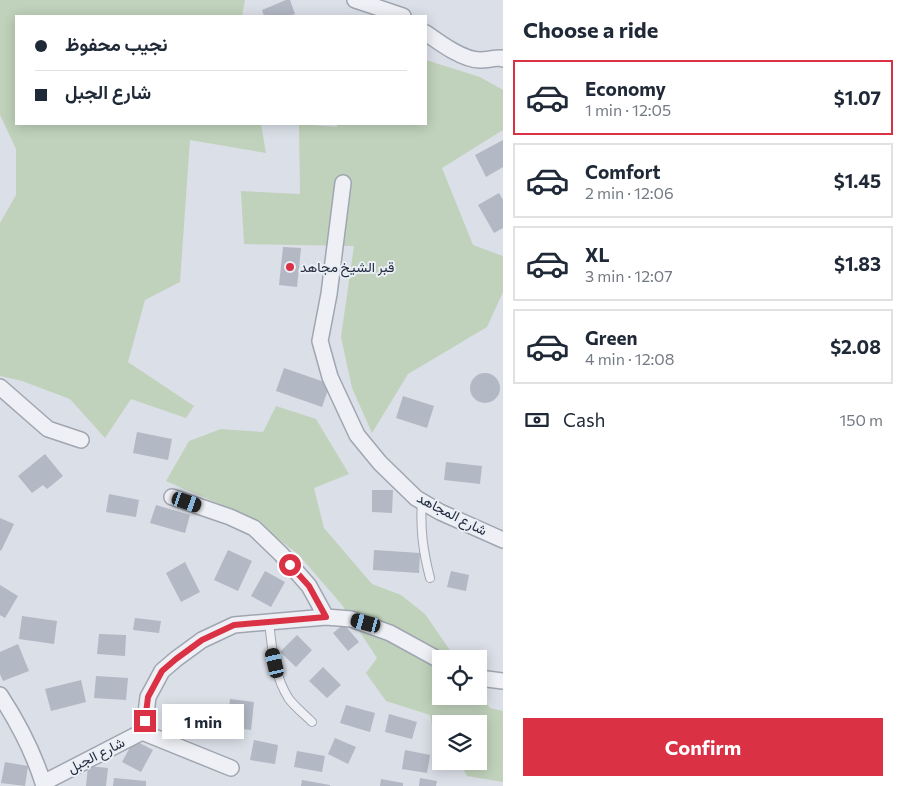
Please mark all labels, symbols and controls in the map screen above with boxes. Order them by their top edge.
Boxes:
text: Choose a ride [523,16,658,43]
text: نجيب محفوظ [65,32,168,55]
icon: car [525,75,570,120]
text: Economy [585,77,666,100]
text: شارع الجبل [65,80,151,103]
text: $1.07 [834,86,881,109]
text: 1 min · 12:05 [585,100,671,119]
icon: car [525,158,570,203]
text: Comfort [585,160,661,183]
text: $1.45 [834,169,881,192]
text: 2 min · 12:06 [585,183,674,202]
icon: car [525,241,570,286]
text: XL [585,243,610,266]
text: $1.83 [834,252,881,275]
place label: قبر الشيخ مجاهد [300,258,394,278]
marker: قبر الشيخ مجاهد [284,261,296,273]
text: 3 min · 12:07 [585,266,673,285]
icon: car [525,324,570,369]
text: Green [585,326,637,349]
text: $2.08 [830,335,881,358]
text: 4 min · 12:08 [585,349,674,368]
icon: cash [523,406,551,434]
text: Cash [563,408,605,431]
text: 150 m [840,410,883,429]
street label: شارع المجاهد [413,489,490,541]
car [170,490,203,514]
route start [279,554,301,576]
car [349,612,382,634]
car [264,647,285,679]
map controls [432,650,487,770]
button: locate [432,650,487,705]
callout: 1 min [162,704,245,738]
route end [134,710,156,732]
text: 1 min [184,712,222,731]
button: layers [432,715,487,770]
button: Confirm [523,718,883,776]
street label: شارع الجبل [64,733,129,779]

